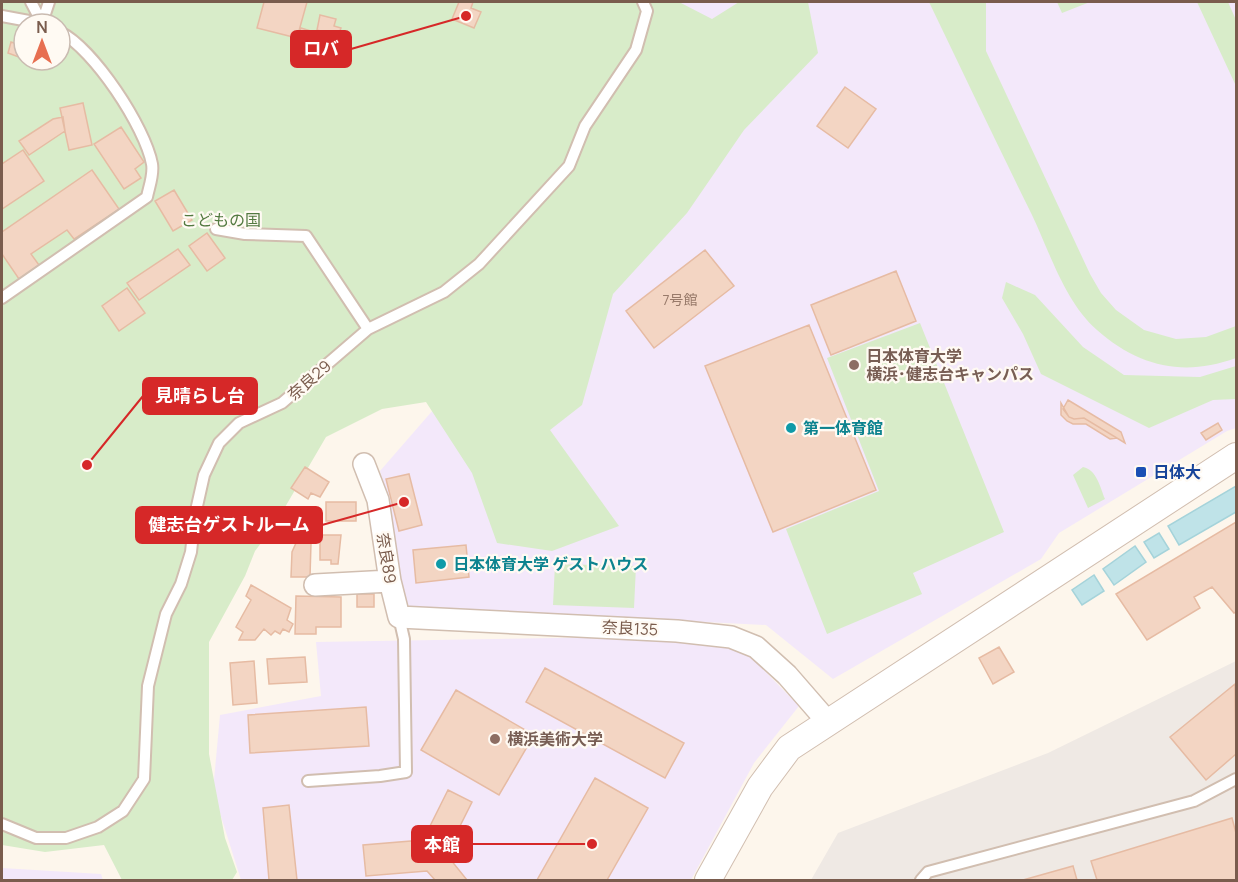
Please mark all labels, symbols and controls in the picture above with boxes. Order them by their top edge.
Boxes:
north arrow [12,12,72,72]
text: N [36,16,48,38]
callout: ロバ [291,31,351,67]
text: ロバ [303,36,339,60]
park label: こどもの国 [181,209,261,231]
house number: 7号館 [662,290,698,309]
place label: 日本体育大学 横浜･健志台キャンパス [866,345,1034,385]
street label: 奈良29 [283,355,335,405]
marker: 日本体育大学 横浜･健志台キャンパス [847,358,861,372]
callout: 見晴らし台 [143,378,257,414]
text: 見晴らし台 [155,383,245,407]
place label: 第一体育館 [803,417,883,439]
marker: 第一体育館 [784,421,798,435]
place label: 日体大 [1153,461,1201,483]
marker: 日体大 [1134,465,1148,479]
callout: 健志台ゲストルーム [136,507,322,543]
text: 健志台ゲストルーム [148,512,310,536]
street label: 奈良89 [372,531,402,585]
place label: 日本体育大学 ゲストハウス [453,553,648,575]
marker: 日本体育大学 ゲストハウス [434,557,448,571]
street label: 奈良135 [601,616,659,640]
place label: 横浜美術大学 [507,728,603,750]
marker: 横浜美術大学 [488,732,502,746]
callout: 本館 [412,826,472,862]
text: 本館 [424,832,460,856]

